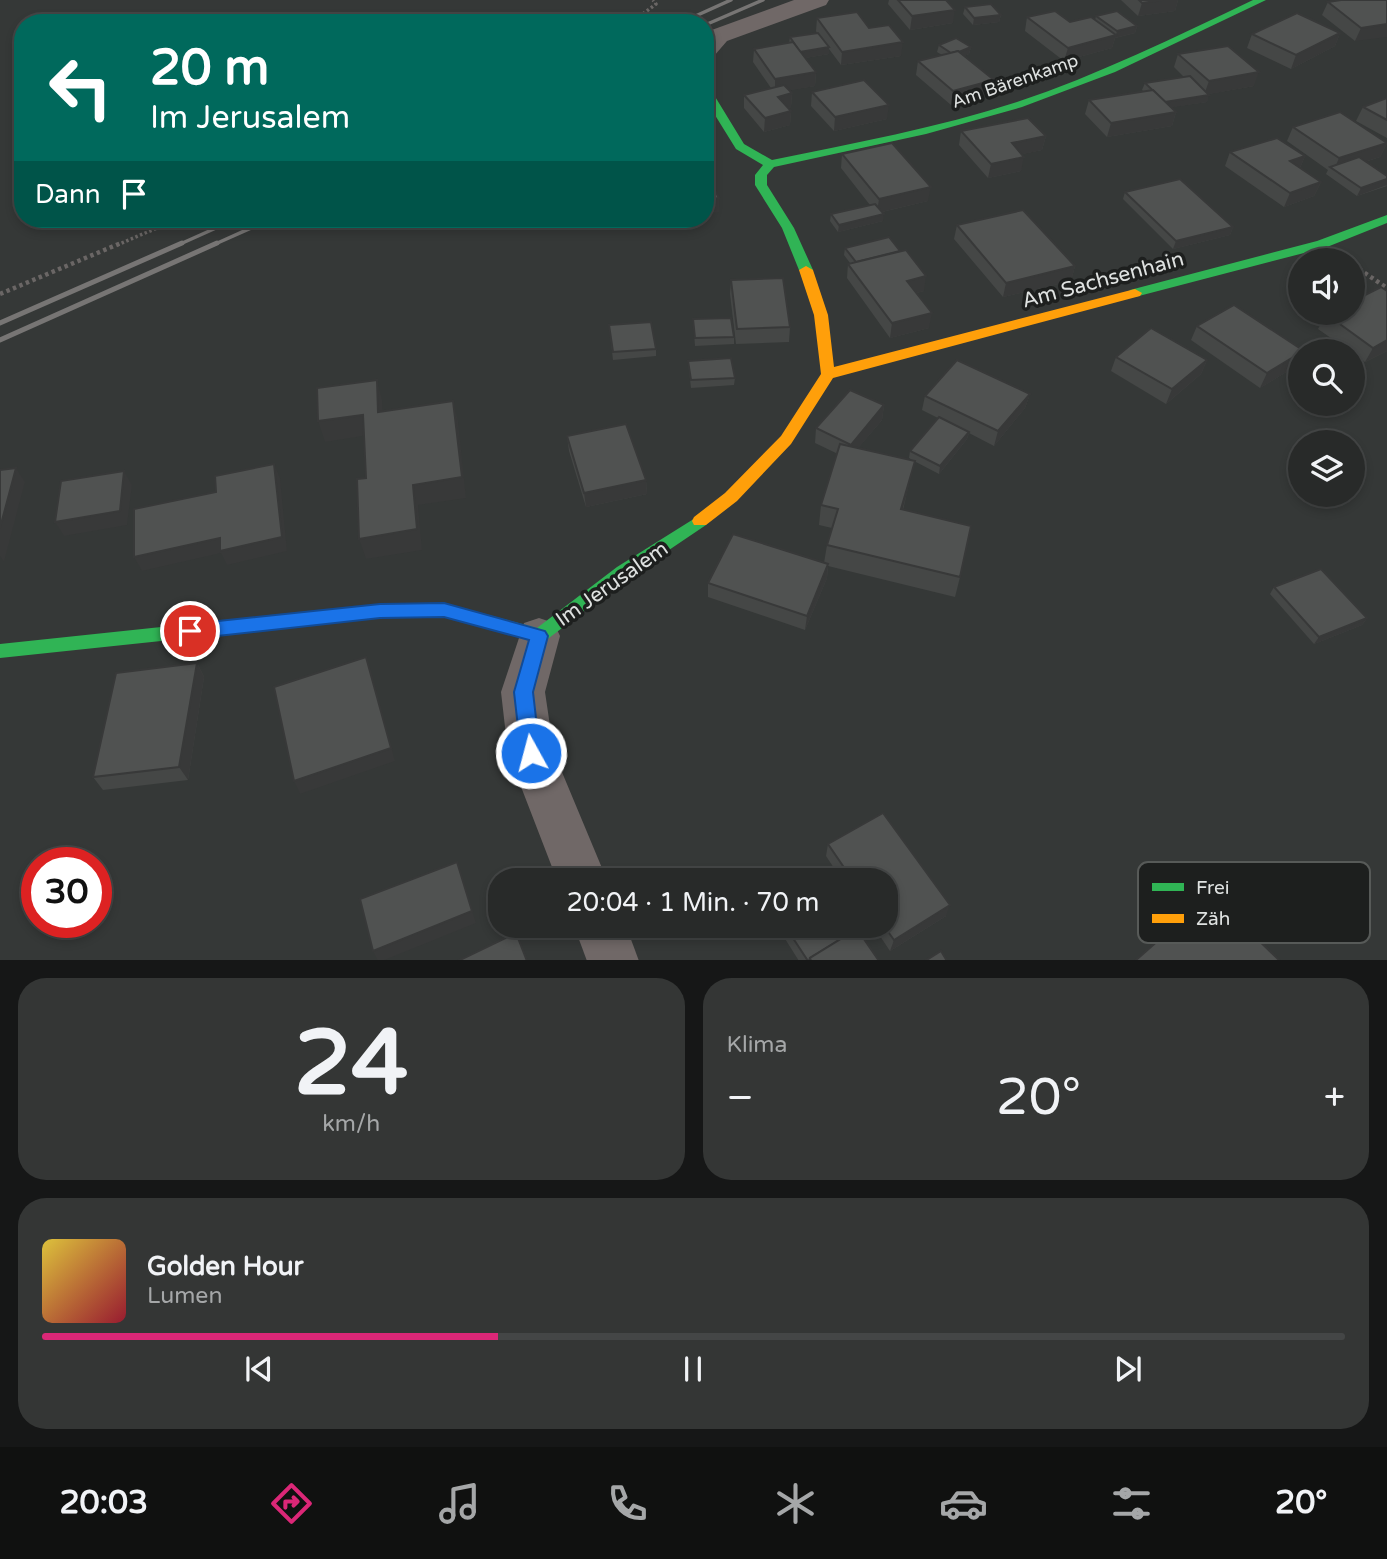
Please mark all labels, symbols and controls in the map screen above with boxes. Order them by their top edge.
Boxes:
text: 20 m [150,39,269,98]
icon: left [35,42,126,133]
street label: Am Bärenkamp [949,49,1081,113]
text: Im Jerusalem [150,99,350,137]
icon: arrive [115,175,153,213]
text: Dann [35,179,101,210]
street label: Am Sachsenhain [1019,246,1187,314]
map controls [1288,248,1365,507]
button: sound [1288,248,1365,325]
button: search [1288,339,1365,416]
button: layers [1288,430,1365,507]
street label: Im Jerusalem [551,536,673,632]
pin [160,601,220,661]
icon: arrive [171,612,209,650]
position arrow [494,716,568,790]
speed limit sign: 30 [21,847,112,938]
legend [1138,862,1370,943]
text: Frei [1196,877,1230,899]
text: 20:04 · 1 Min. · 70 m [567,887,819,918]
text: Zäh [1196,908,1230,930]
text: 24 [294,1009,408,1119]
text: Klima [727,1031,787,1059]
text: 20° [996,1066,1081,1129]
text: − [727,1075,754,1121]
text: + [1324,1075,1345,1121]
text: km/h [322,1110,380,1138]
text: Golden Hour [147,1251,304,1282]
text: Lumen [147,1282,222,1310]
icon: previous [240,1350,278,1388]
icon: pause [674,1350,712,1388]
icon: next [1109,1350,1147,1388]
icon: directions [267,1479,316,1528]
icon: music [435,1479,484,1528]
icon: phone [603,1479,652,1528]
icon: climate [771,1479,820,1528]
icon: car [939,1479,988,1528]
icon: filters [1107,1479,1156,1528]
text: 20:03 [59,1484,148,1522]
text: 20° [1275,1484,1327,1522]

